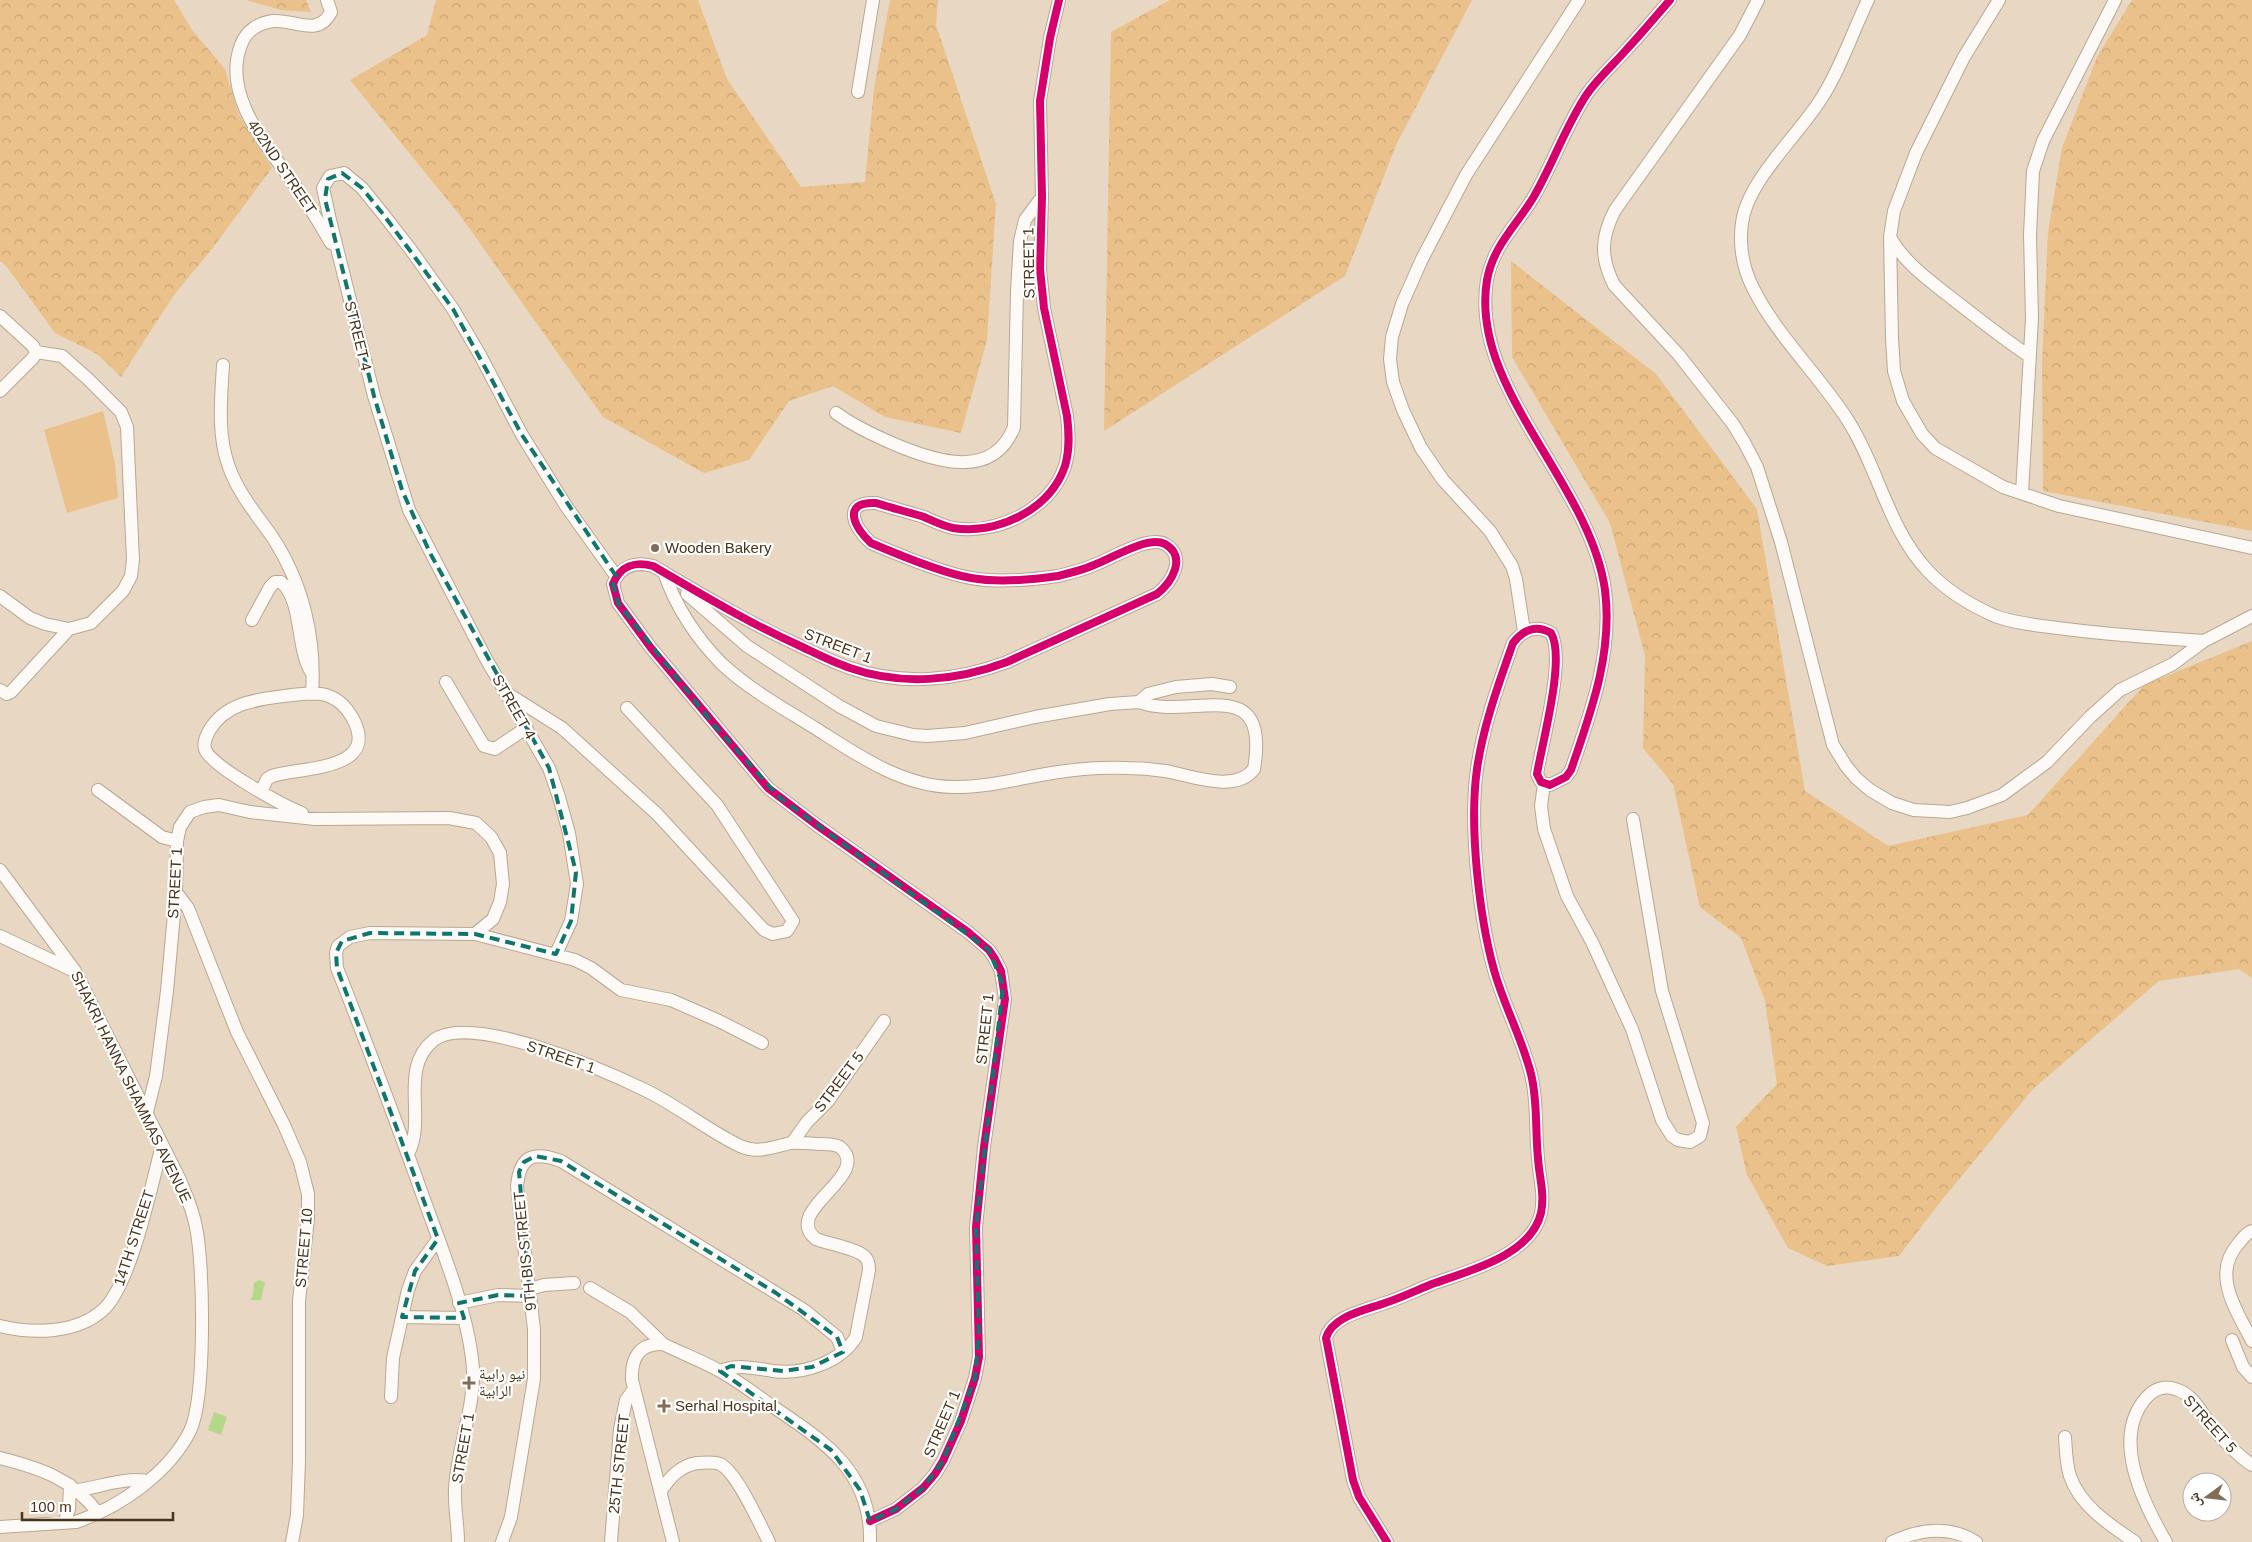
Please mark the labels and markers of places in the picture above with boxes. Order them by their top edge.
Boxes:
place label: Wooden Bakery [665,539,772,556]
marker: Wooden Bakery [649,542,661,554]
place label: نيو رابية الرابية [479,1365,525,1400]
marker: نيو رابية الرابية [463,1377,475,1389]
place label: Serhal Hospital [675,1397,777,1414]
marker: Serhal Hospital [657,1399,671,1413]

